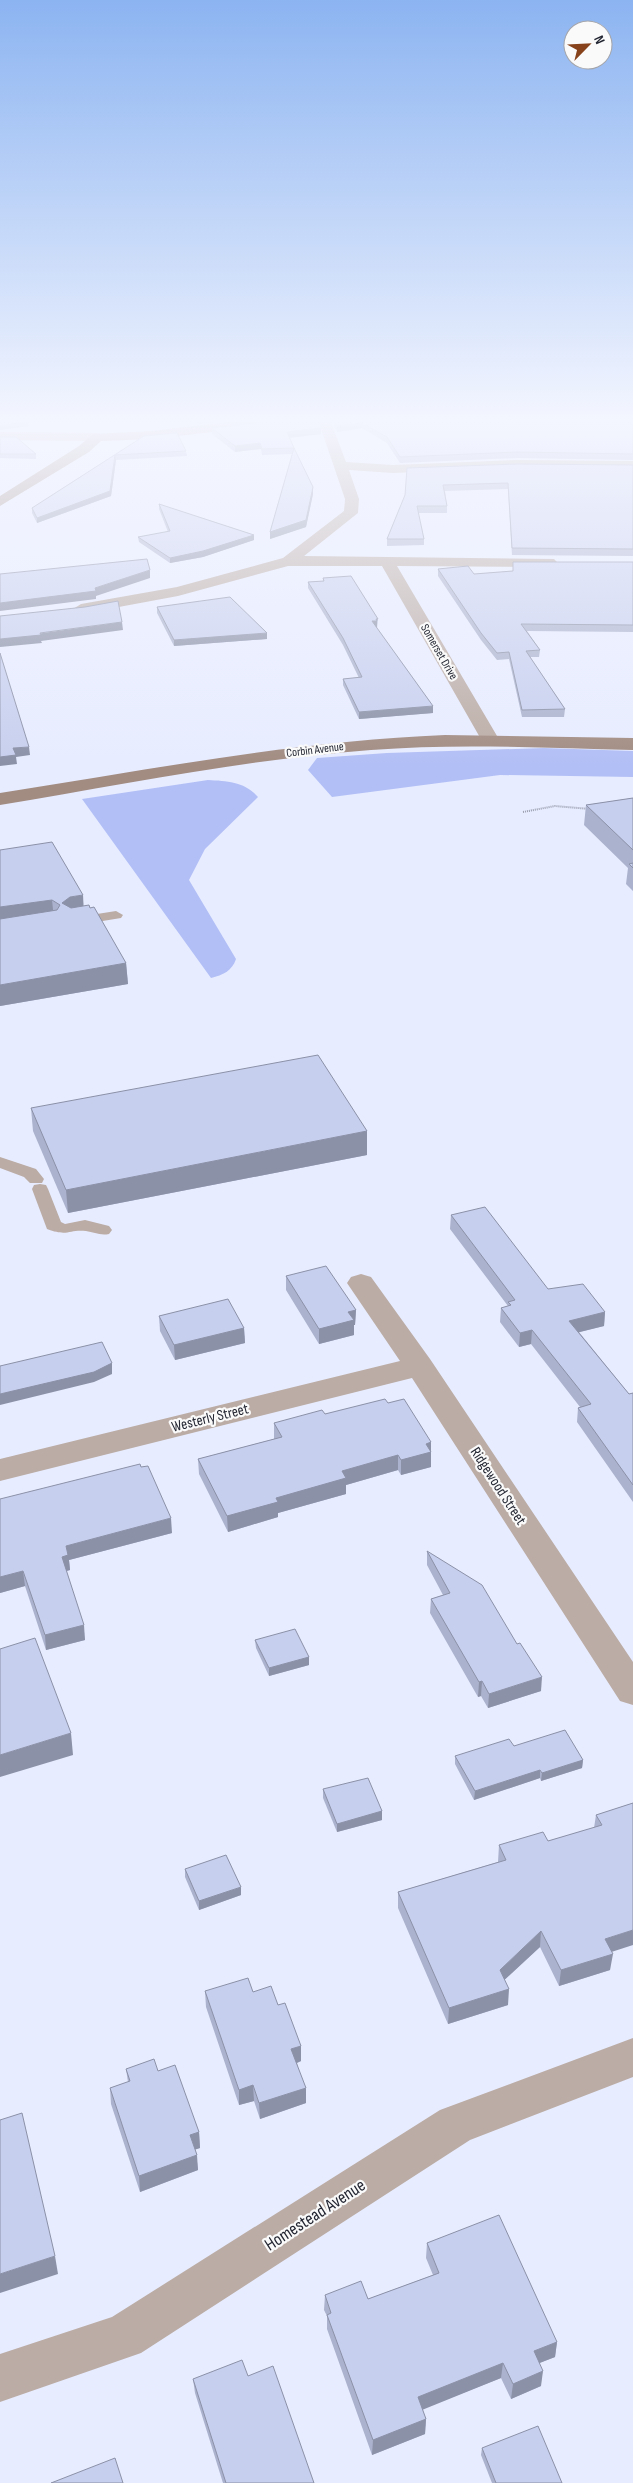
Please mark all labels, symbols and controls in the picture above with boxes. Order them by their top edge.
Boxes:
north arrow [563,20,613,70]
text: N [590,33,609,47]
street label: Somerset Drive [417,622,461,683]
street label: Corbin Avenue [285,739,345,761]
street label: Westerly Street [170,1399,251,1437]
street label: Ridgewood Street [466,1444,530,1529]
street label: Homestead Avenue [261,2175,369,2255]

